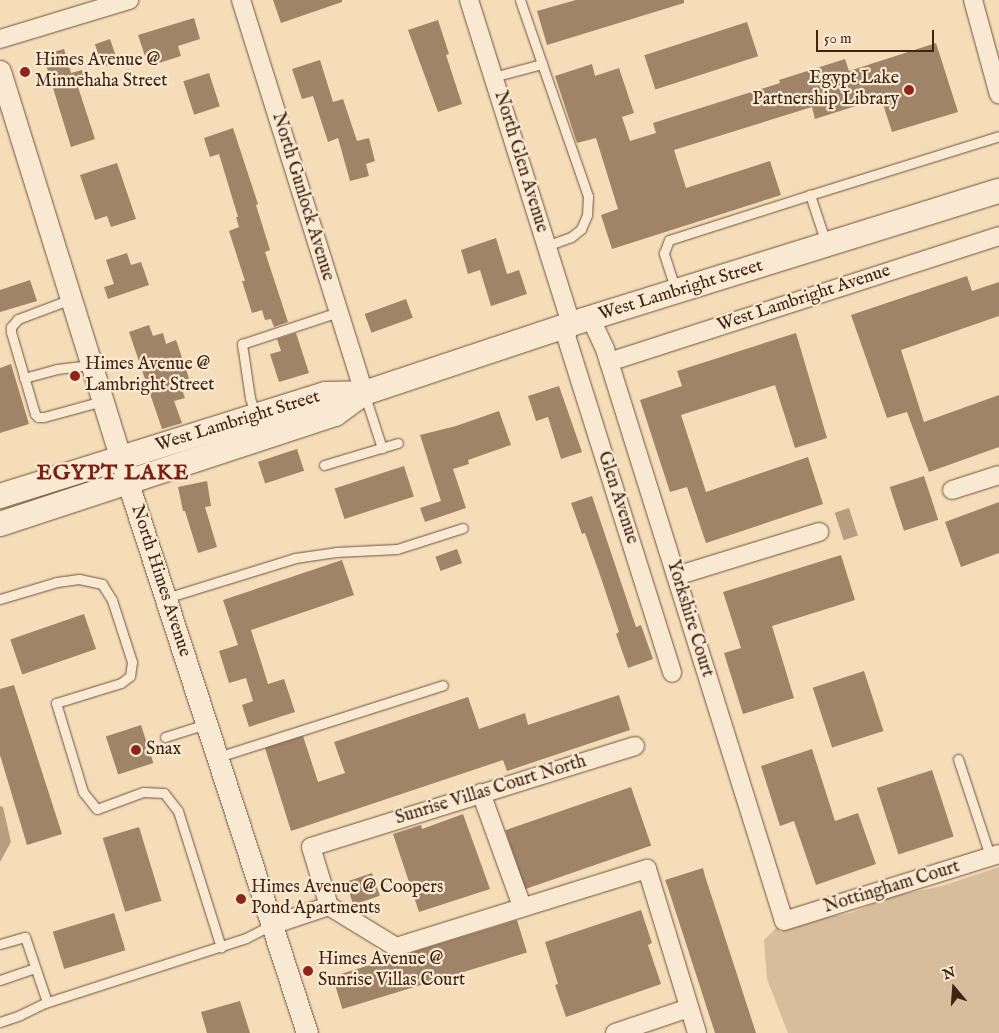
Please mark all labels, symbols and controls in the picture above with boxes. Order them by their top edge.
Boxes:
scale bar [819,20,936,52]
text: 50 m [824,29,852,48]
place label: Himes Avenue @ Minnehaha Street [35,51,168,94]
marker: Himes Avenue @ Minnehaha Street [19,66,31,78]
place label: Egypt Lake Partnership Library [752,69,899,112]
marker: Egypt Lake Partnership Library [903,84,915,96]
street label: North Glen Avenue [488,89,552,235]
street label: North Gunlock Avenue [266,110,338,284]
street label: West Lambright Street [596,256,766,326]
street label: West Lambright Avenue [715,261,893,337]
place label: Himes Avenue @ Lambright Street [85,355,215,398]
marker: Himes Avenue @ Lambright Street [69,370,81,382]
street label: West Lambright Street [153,387,323,457]
street label: Glen Avenue [592,449,642,547]
district label: EGYPT LAKE [35,461,191,487]
street label: North Himes Avenue [125,502,195,660]
street label: Yorkshire Court [661,558,717,680]
place label: Snax [146,739,181,761]
marker: Snax [130,744,142,756]
street label: Sunrise Villas Court North [393,752,589,830]
street label: Nottingham Court [821,857,963,919]
place label: Himes Avenue @ Coopers Pond Apartments [251,878,443,921]
marker: Himes Avenue @ Coopers Pond Apartments [235,893,247,905]
place label: Himes Avenue @ Sunrise Villas Court [318,950,465,992]
north arrow [929,963,979,1013]
text: N [941,963,958,984]
marker: Himes Avenue @ Sunrise Villas Court [302,965,314,977]

